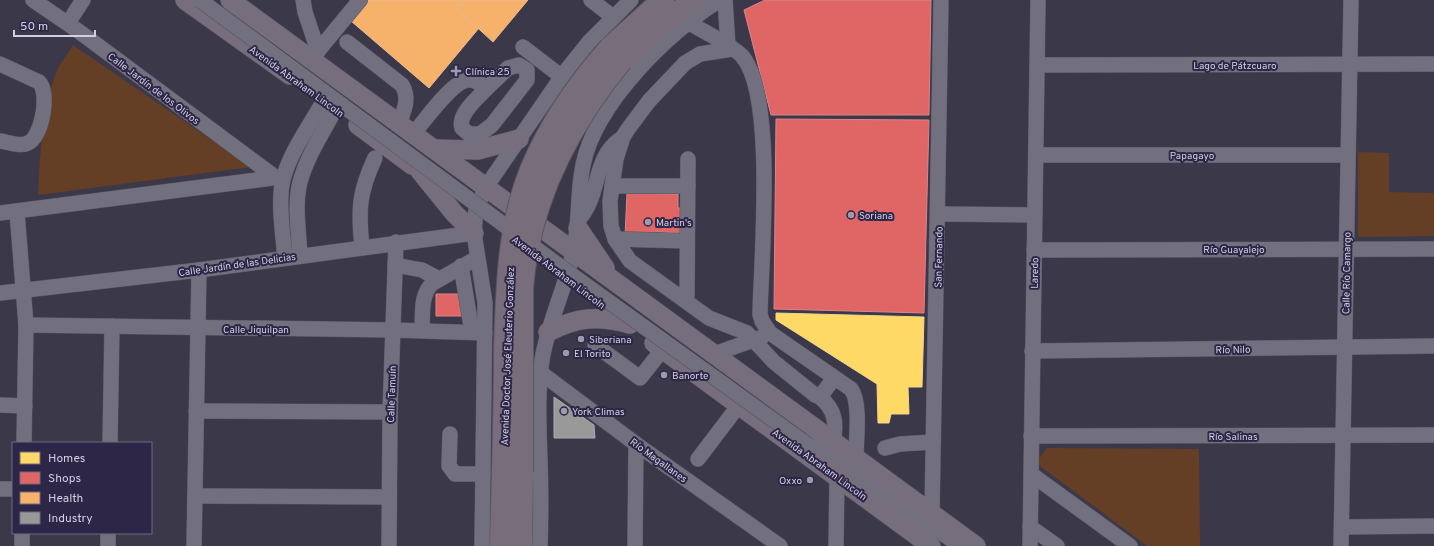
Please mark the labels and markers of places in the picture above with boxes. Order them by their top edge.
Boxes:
marker: Clínica 25 [450,65,462,77]
place label: Clínica 25 [465,66,510,79]
marker: Soriana [846,210,856,220]
place label: Soriana [859,210,893,223]
marker: Martin's [643,217,653,227]
place label: Martin's [656,217,692,230]
marker: Siberiana [576,334,586,344]
place label: Siberiana [589,334,632,347]
marker: El Torito [561,348,571,358]
place label: El Torito [574,348,611,361]
marker: Banorte [659,370,669,380]
place label: Banorte [672,370,708,383]
marker: York Climas [559,406,569,416]
place label: York Climas [572,406,625,419]
place label: Oxxo [779,475,802,488]
marker: Oxxo [805,475,815,485]

